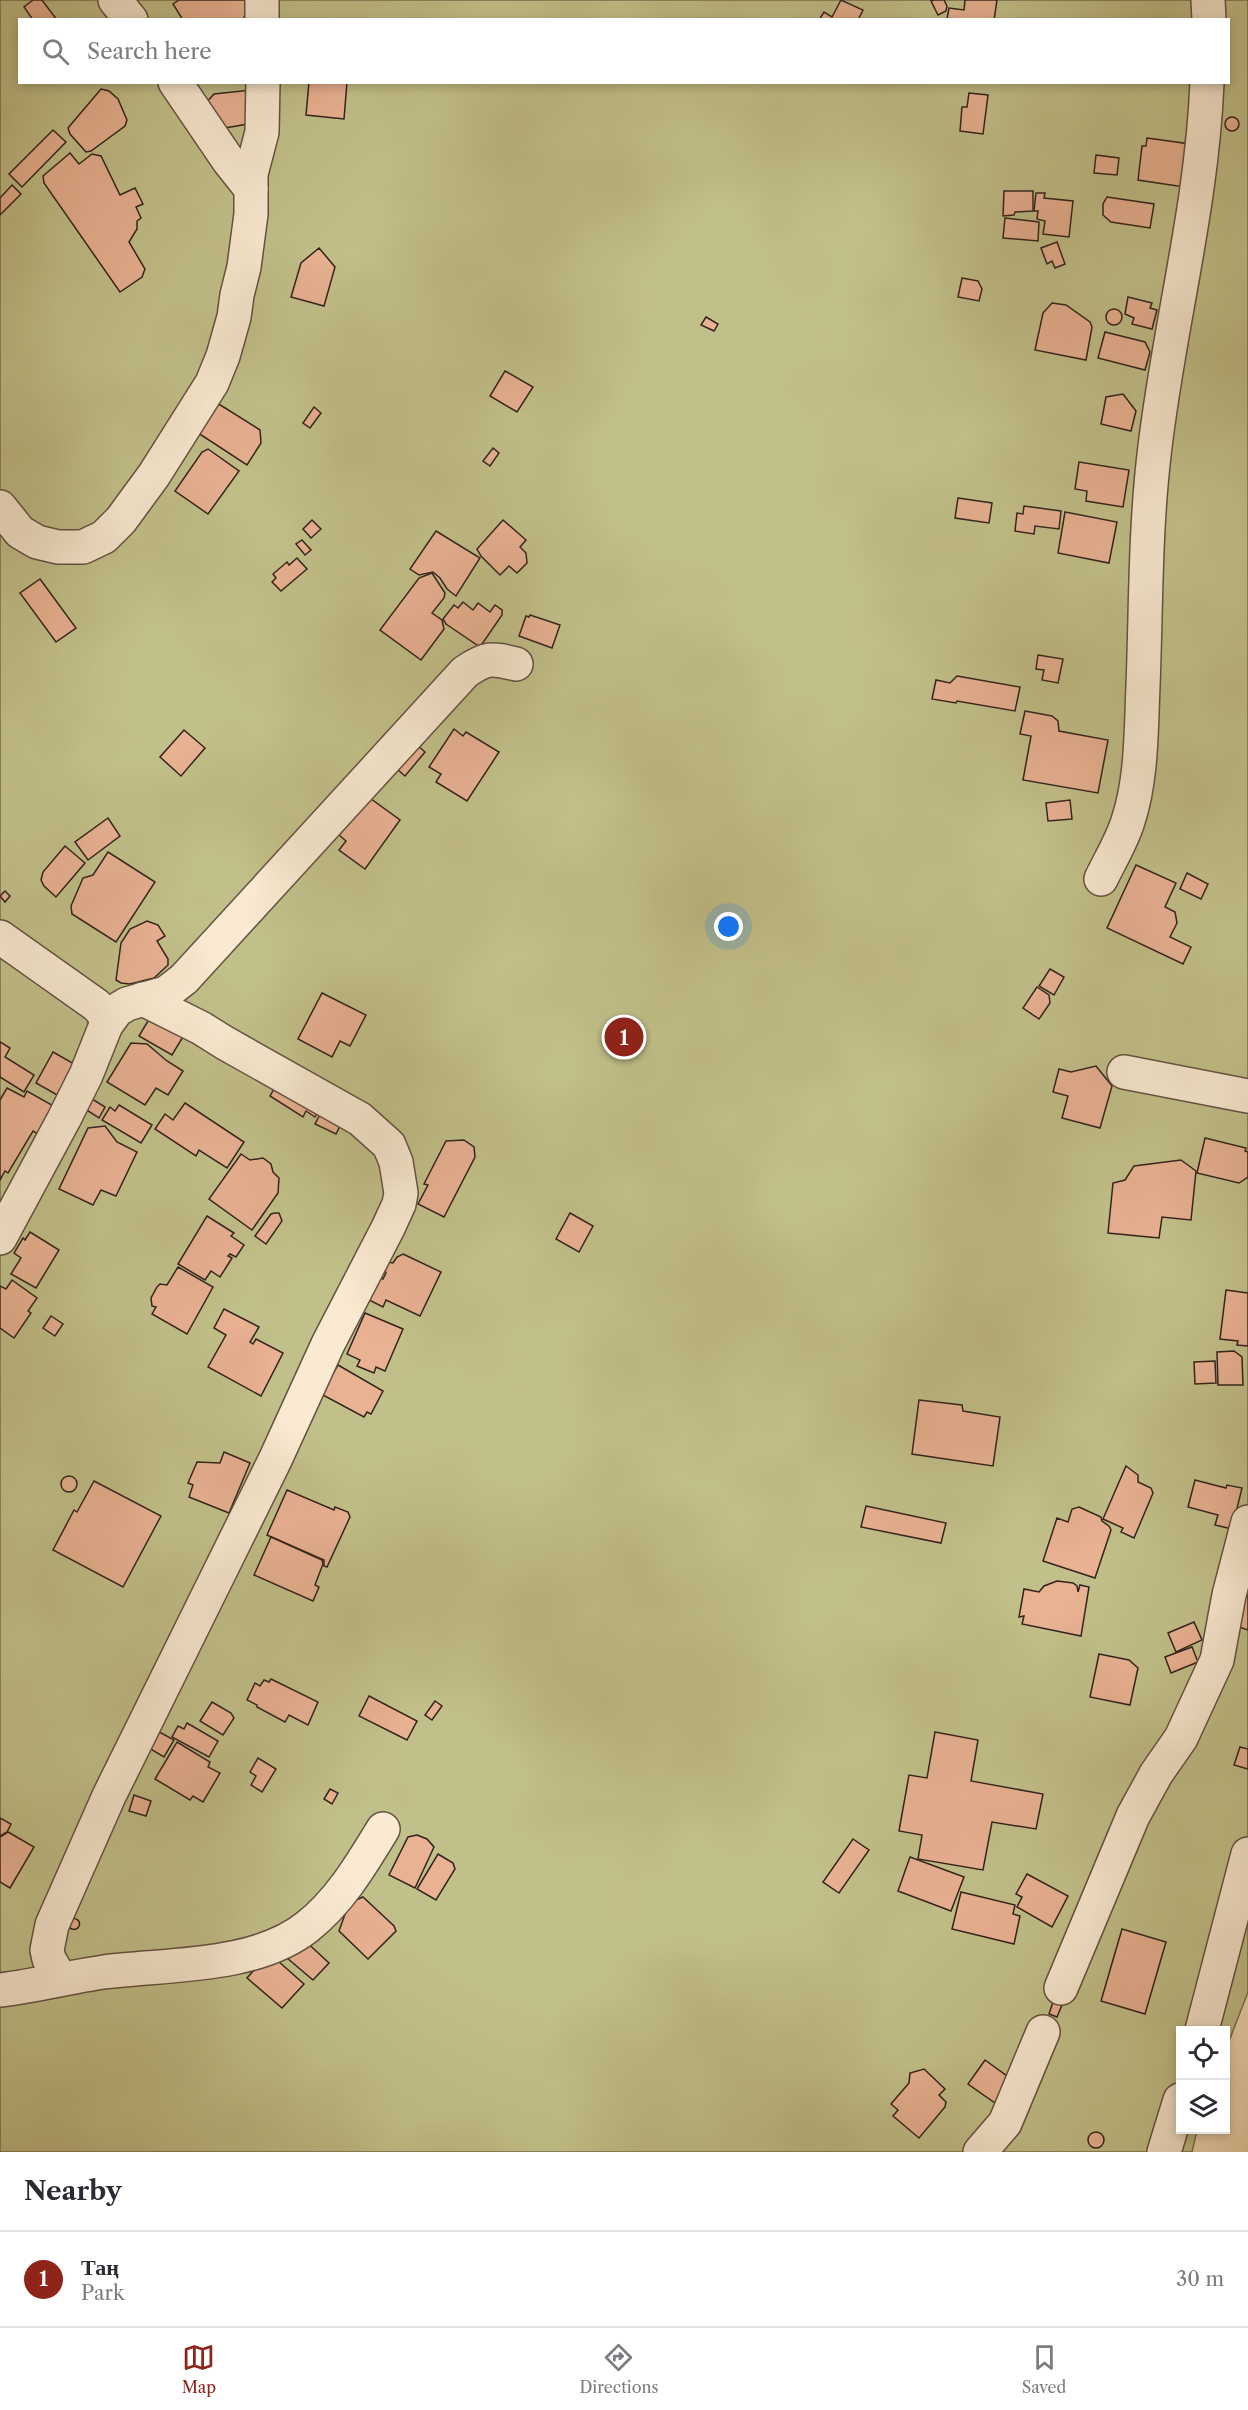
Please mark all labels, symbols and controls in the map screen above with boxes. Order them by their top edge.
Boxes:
search box [18,18,1230,84]
icon: search [39,35,72,68]
text: Search here [87,38,212,65]
your location [714,912,743,941]
pin: 1 [604,1014,644,1060]
map controls [1176,2026,1230,2134]
button: locate [1176,2026,1230,2080]
button: layers [1176,2080,1230,2134]
text: Nearby [24,2175,122,2207]
text: Таң [81,2254,119,2281]
text: 1 [39,2267,48,2291]
text: 30 m [1176,2267,1224,2291]
text: Park [81,2281,124,2305]
tab: Map [182,2341,216,2397]
tab: Directions [579,2341,658,2397]
tab: Saved [1022,2341,1066,2397]

